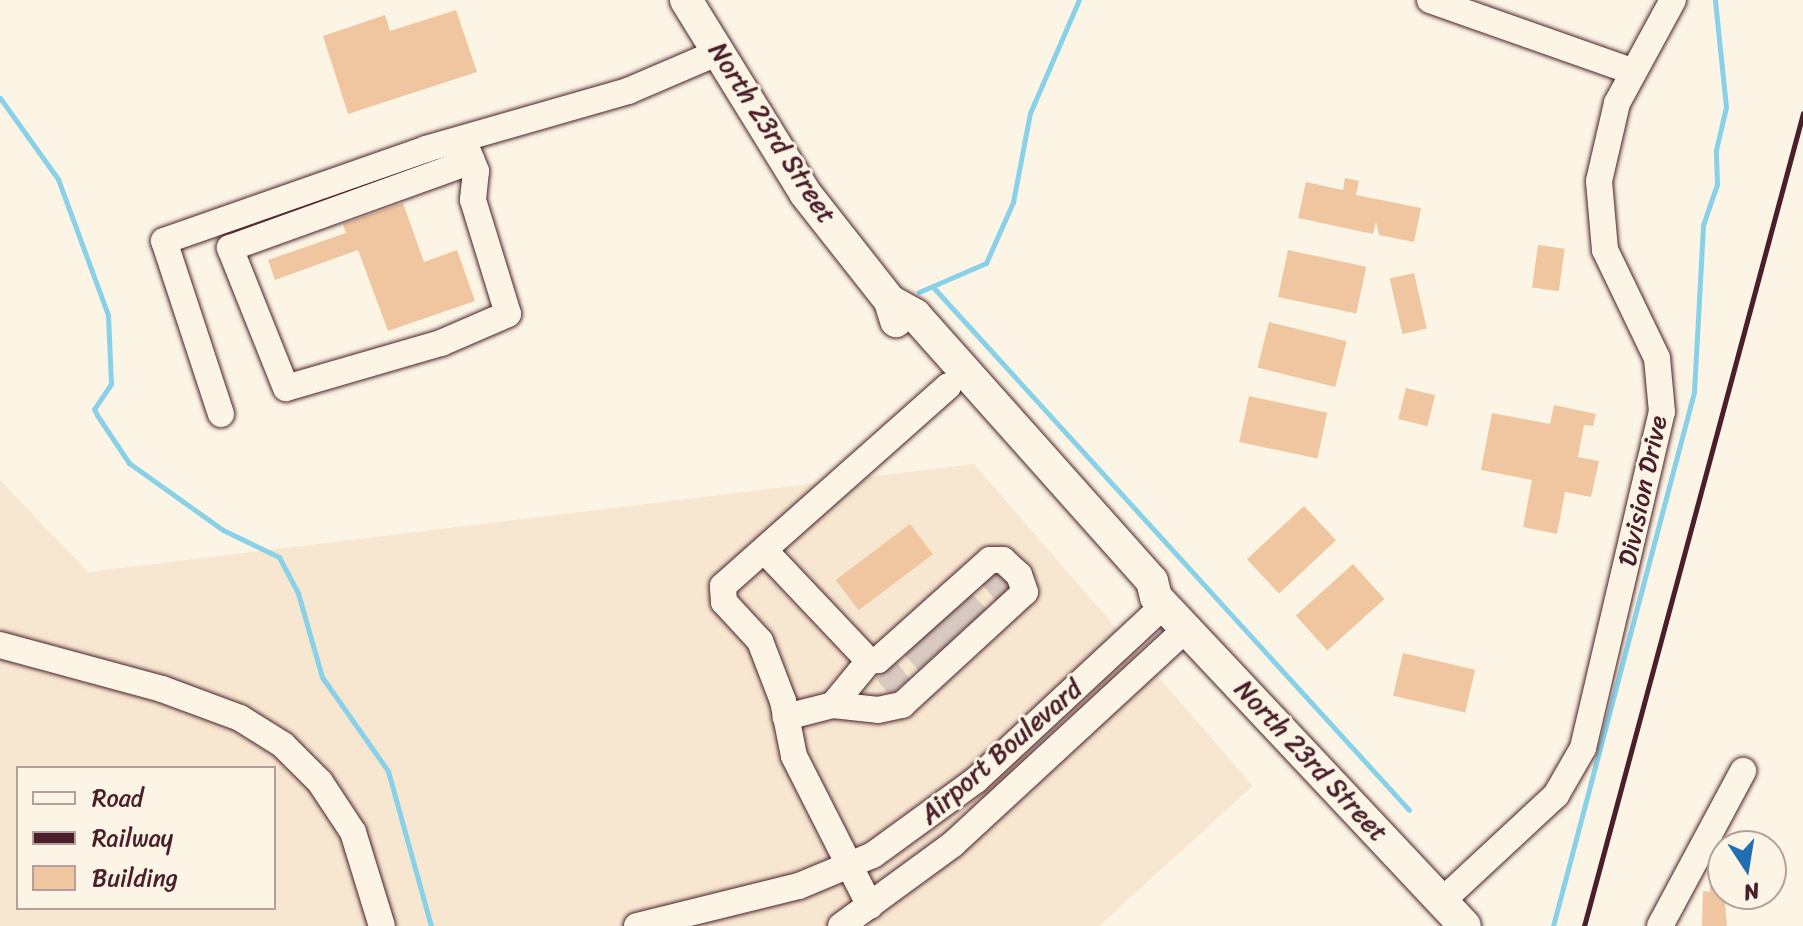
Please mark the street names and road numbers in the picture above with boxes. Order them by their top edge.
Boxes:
street label: North 23rd Street [702,37,842,229]
street label: Division Drive [1612,412,1674,570]
street label: Airport Boulevard [914,673,1088,831]
street label: North 23rd Street [1228,674,1394,848]

